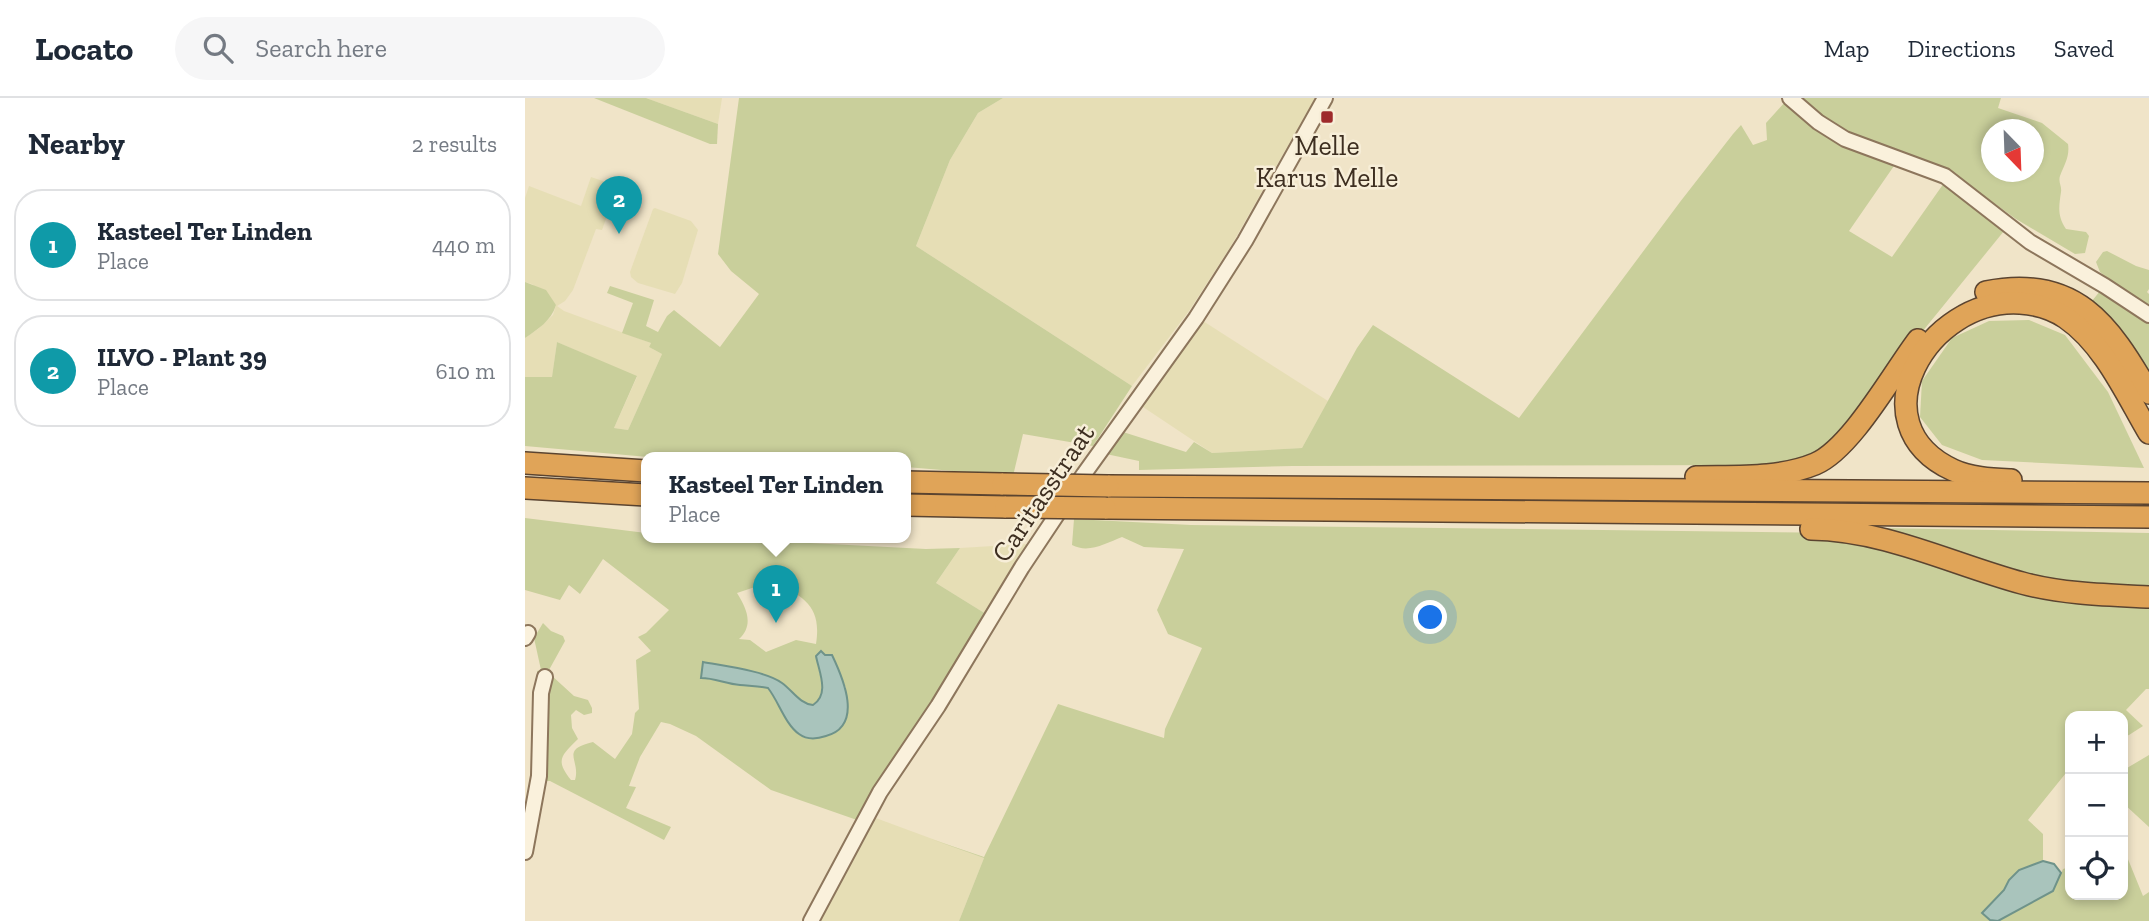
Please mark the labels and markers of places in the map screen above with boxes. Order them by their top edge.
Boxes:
marker: Melle Karus Melle [1319,109,1335,125]
place label: Melle Karus Melle [1256,129,1398,194]
pin: 2 [596,176,642,234]
pin: 1 [753,565,799,623]

